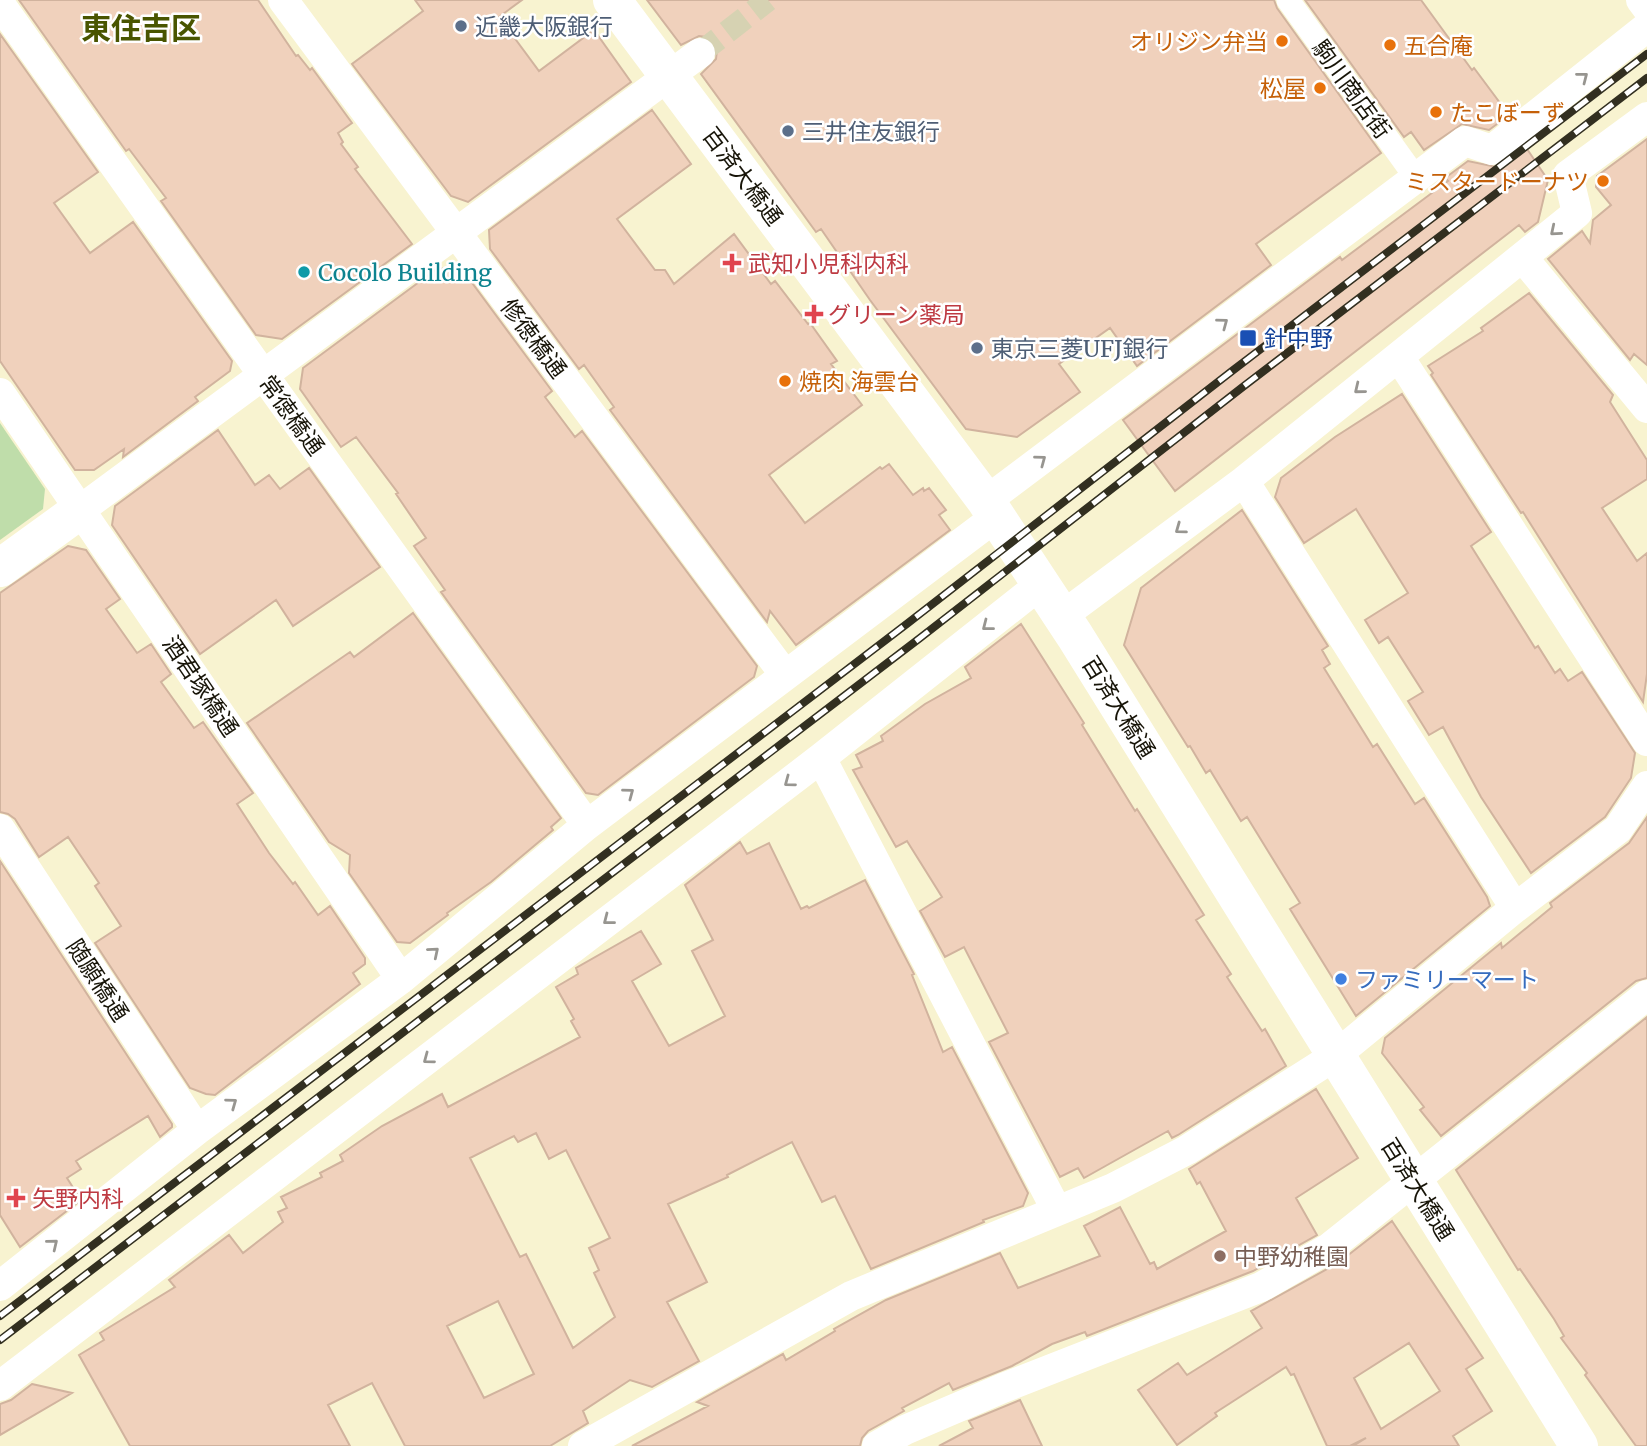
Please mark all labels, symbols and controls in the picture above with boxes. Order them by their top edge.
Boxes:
district label: 東住吉区 [81,9,201,47]
place label: 近畿大阪銀行 [475,12,613,41]
marker: 近畿大阪銀行 [453,18,469,34]
place label: オリジン弁当 [1130,27,1268,56]
place label: 五合庵 [1404,31,1473,60]
marker: オリジン弁当 [1274,33,1290,49]
street label: 駒川商店街 [1306,34,1398,144]
marker: 五合庵 [1382,37,1398,53]
one-way arrow [1576,73,1588,86]
place label: 松屋 [1260,74,1306,103]
marker: 松屋 [1312,80,1328,96]
place label: たこぼーず [1450,98,1565,127]
marker: たこぼーず [1428,104,1444,120]
place label: 三井住友銀行 [802,117,940,146]
street label: 百済大橋通 [697,121,789,231]
marker: 三井住友銀行 [780,123,796,139]
place label: ミスタードーナツ [1405,167,1589,196]
marker: ミスタードーナツ [1595,173,1611,189]
one-way arrow [1551,223,1564,235]
place label: 武知小児科内科 [748,249,909,278]
marker: 武知小児科内科 [722,253,742,273]
place label: Cocolo Building [318,258,492,287]
marker: Cocolo Building [296,264,312,280]
street label: 修徳橋通 [495,293,573,383]
place label: グリーン薬局 [828,300,965,329]
marker: グリーン薬局 [806,306,822,322]
one-way arrow [1215,319,1227,332]
place label: 針中野 [1264,324,1333,353]
marker: 針中野 [1238,328,1258,348]
place label: 東京三菱UFJ銀行 [991,334,1169,363]
marker: 東京三菱UFJ銀行 [969,340,985,356]
place label: 焼肉 海雲台 [799,367,919,396]
street label: 常徳橋通 [253,369,331,461]
marker: 焼肉 海雲台 [777,373,793,389]
one-way arrow [1354,381,1367,394]
one-way arrow [1033,456,1046,468]
one-way arrow [1175,521,1187,533]
one-way arrow [983,618,995,631]
street label: 酒君塚橋通 [157,630,245,742]
street label: 百済大橋通 [1076,651,1162,763]
one-way arrow [785,773,797,786]
one-way arrow [621,789,634,801]
one-way arrow [603,911,616,924]
street label: 随願橋通 [61,934,135,1026]
one-way arrow [425,948,438,960]
place label: ファミリーマート [1355,965,1539,994]
marker: ファミリーマート [1333,971,1349,987]
one-way arrow [423,1050,436,1063]
one-way arrow [225,1099,237,1112]
street label: 百済大橋通 [1375,1133,1461,1245]
place label: 矢野内科 [32,1184,124,1213]
marker: 矢野内科 [6,1188,26,1208]
one-way arrow [45,1240,58,1252]
place label: 中野幼稚園 [1234,1242,1349,1271]
marker: 中野幼稚園 [1212,1248,1228,1264]

